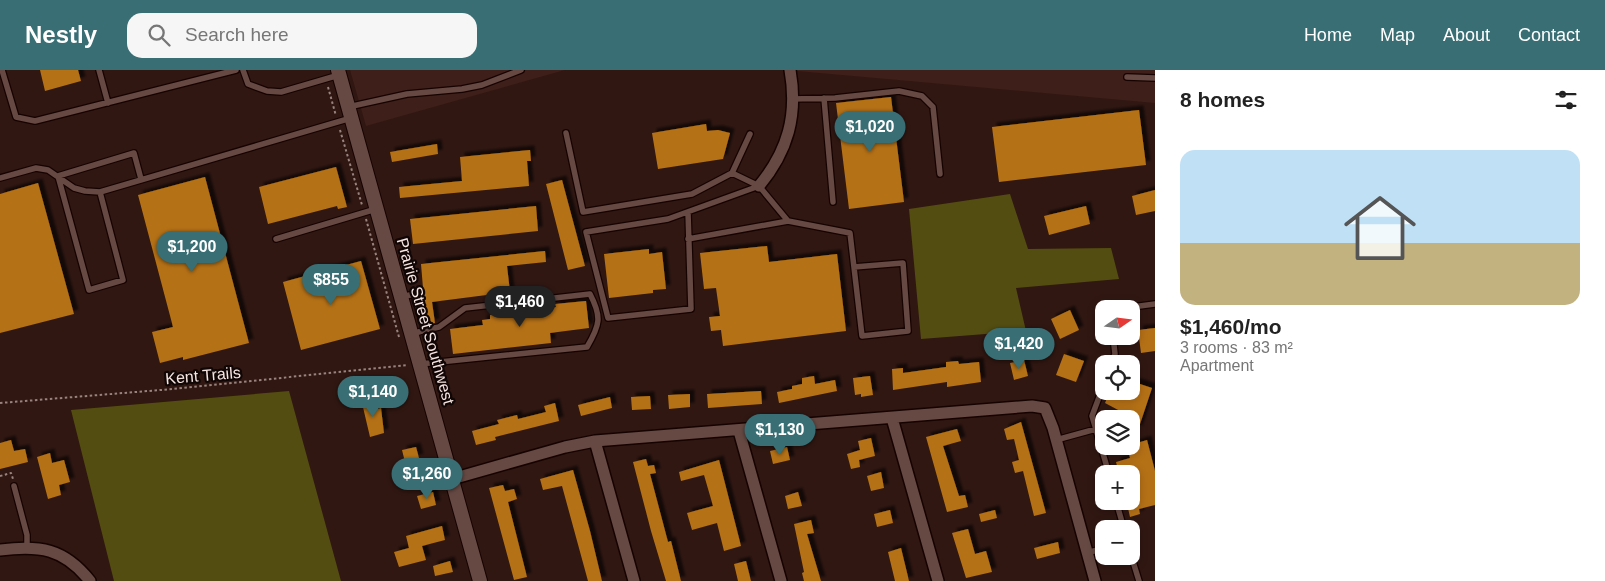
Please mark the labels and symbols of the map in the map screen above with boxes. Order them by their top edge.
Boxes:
pin: $1,020 [829,111,911,153]
pin: $1,200 [151,230,233,273]
street label: Prairie Street Southwest [394,236,458,407]
pin: $855 [301,264,361,306]
pin: $1,460 [479,286,561,328]
north arrow [1095,300,1140,345]
pin: $1,420 [978,328,1060,370]
street label: Kent Trails [165,364,241,387]
pin: $1,140 [332,376,414,418]
pin: $1,130 [739,414,821,456]
pin: $1,260 [386,458,468,500]

